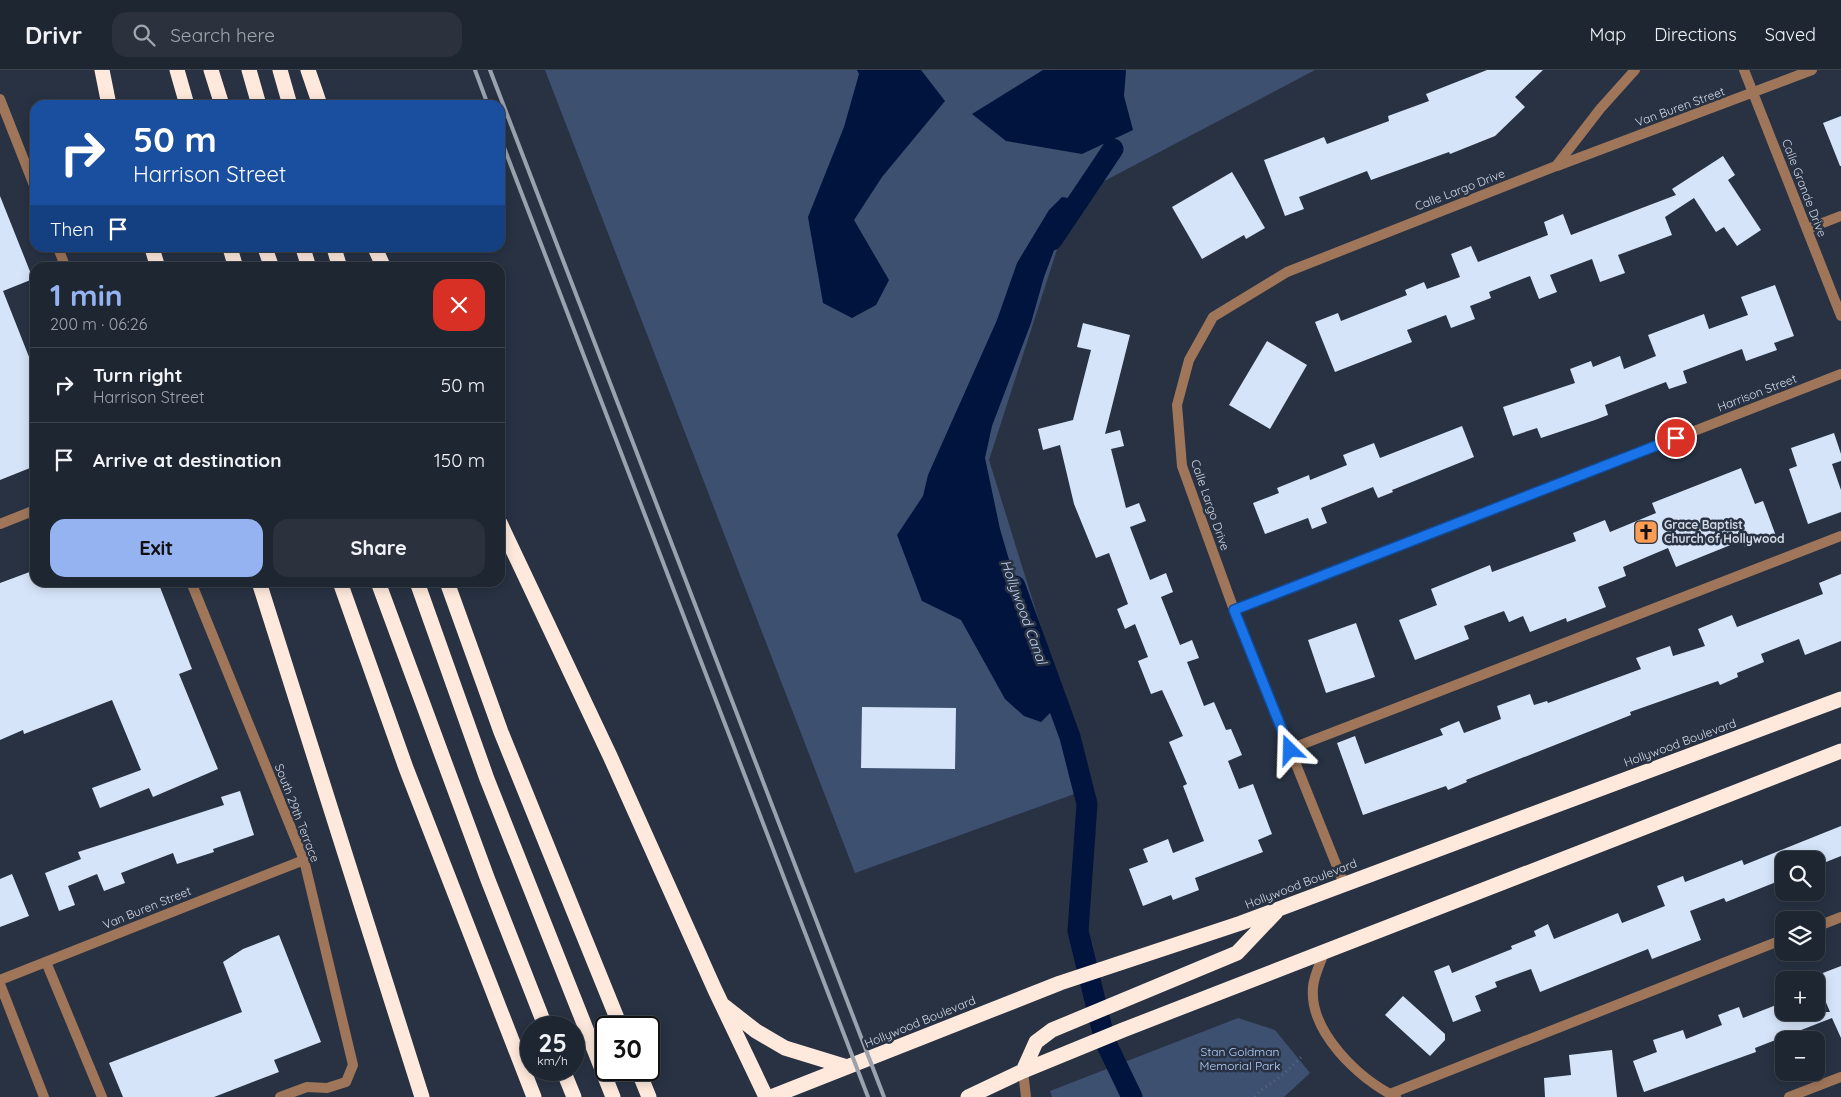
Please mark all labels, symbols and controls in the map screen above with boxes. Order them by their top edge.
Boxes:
search box [112,12,462,57]
text: Drivr [25,20,82,50]
icon: search [130,21,158,49]
text: Search here [170,23,275,47]
text: Map [1589,23,1626,46]
text: Directions [1654,23,1737,46]
text: Saved [1765,23,1816,46]
street label: Van Buren Street [1633,83,1727,130]
text: 50 m [133,117,217,161]
icon: right [50,120,115,185]
street label: Calle Grande Drive [1779,137,1830,239]
text: Harrison Street [133,160,286,188]
street label: Calle Largo Drive [1413,165,1507,214]
icon: arrive [104,215,132,243]
text: Then [50,217,94,241]
text: 1 min [50,276,123,314]
button: close [433,279,485,331]
text: 200 m · 06:26 [50,314,147,334]
text: Turn right [93,363,182,387]
icon: right [50,371,78,399]
street label: Harrison Street [1715,371,1799,415]
text: 50 m [441,373,485,397]
text: Harrison Street [93,387,204,407]
pin [1655,417,1697,459]
icon: arrive [1662,424,1690,452]
icon: arrive [50,446,78,474]
text: Arrive at destination [93,448,282,472]
text: 150 m [434,448,485,472]
street label: Calle Largo Drive [1188,457,1233,553]
place label: Grace Baptist Church of Hollywood [1664,517,1784,546]
button: Exit [50,519,263,577]
button: Share [273,519,485,577]
church icon: Grace Baptist Church of Hollywood [1633,519,1659,545]
water label: Hollywood Canal [997,557,1052,668]
street label: Hollywood Boulevard [1622,715,1738,770]
position arrow [1263,723,1315,775]
street label: South 29th Terrace [272,761,323,864]
map controls [1775,851,1825,1081]
button: search [1775,851,1825,901]
street label: Hollywood Boulevard [1243,855,1359,912]
street label: Van Buren Street [100,883,193,932]
button: layers [1775,911,1825,961]
button: + [1775,971,1825,1021]
street label: Hollywood Boulevard [862,992,978,1051]
speed limit sign: 30 [595,1016,660,1081]
text: 25 [538,1027,567,1058]
button: − [1775,1031,1825,1081]
park label: Stan Goldman Memorial Park [1200,1044,1280,1073]
text: km/h [537,1053,568,1068]

